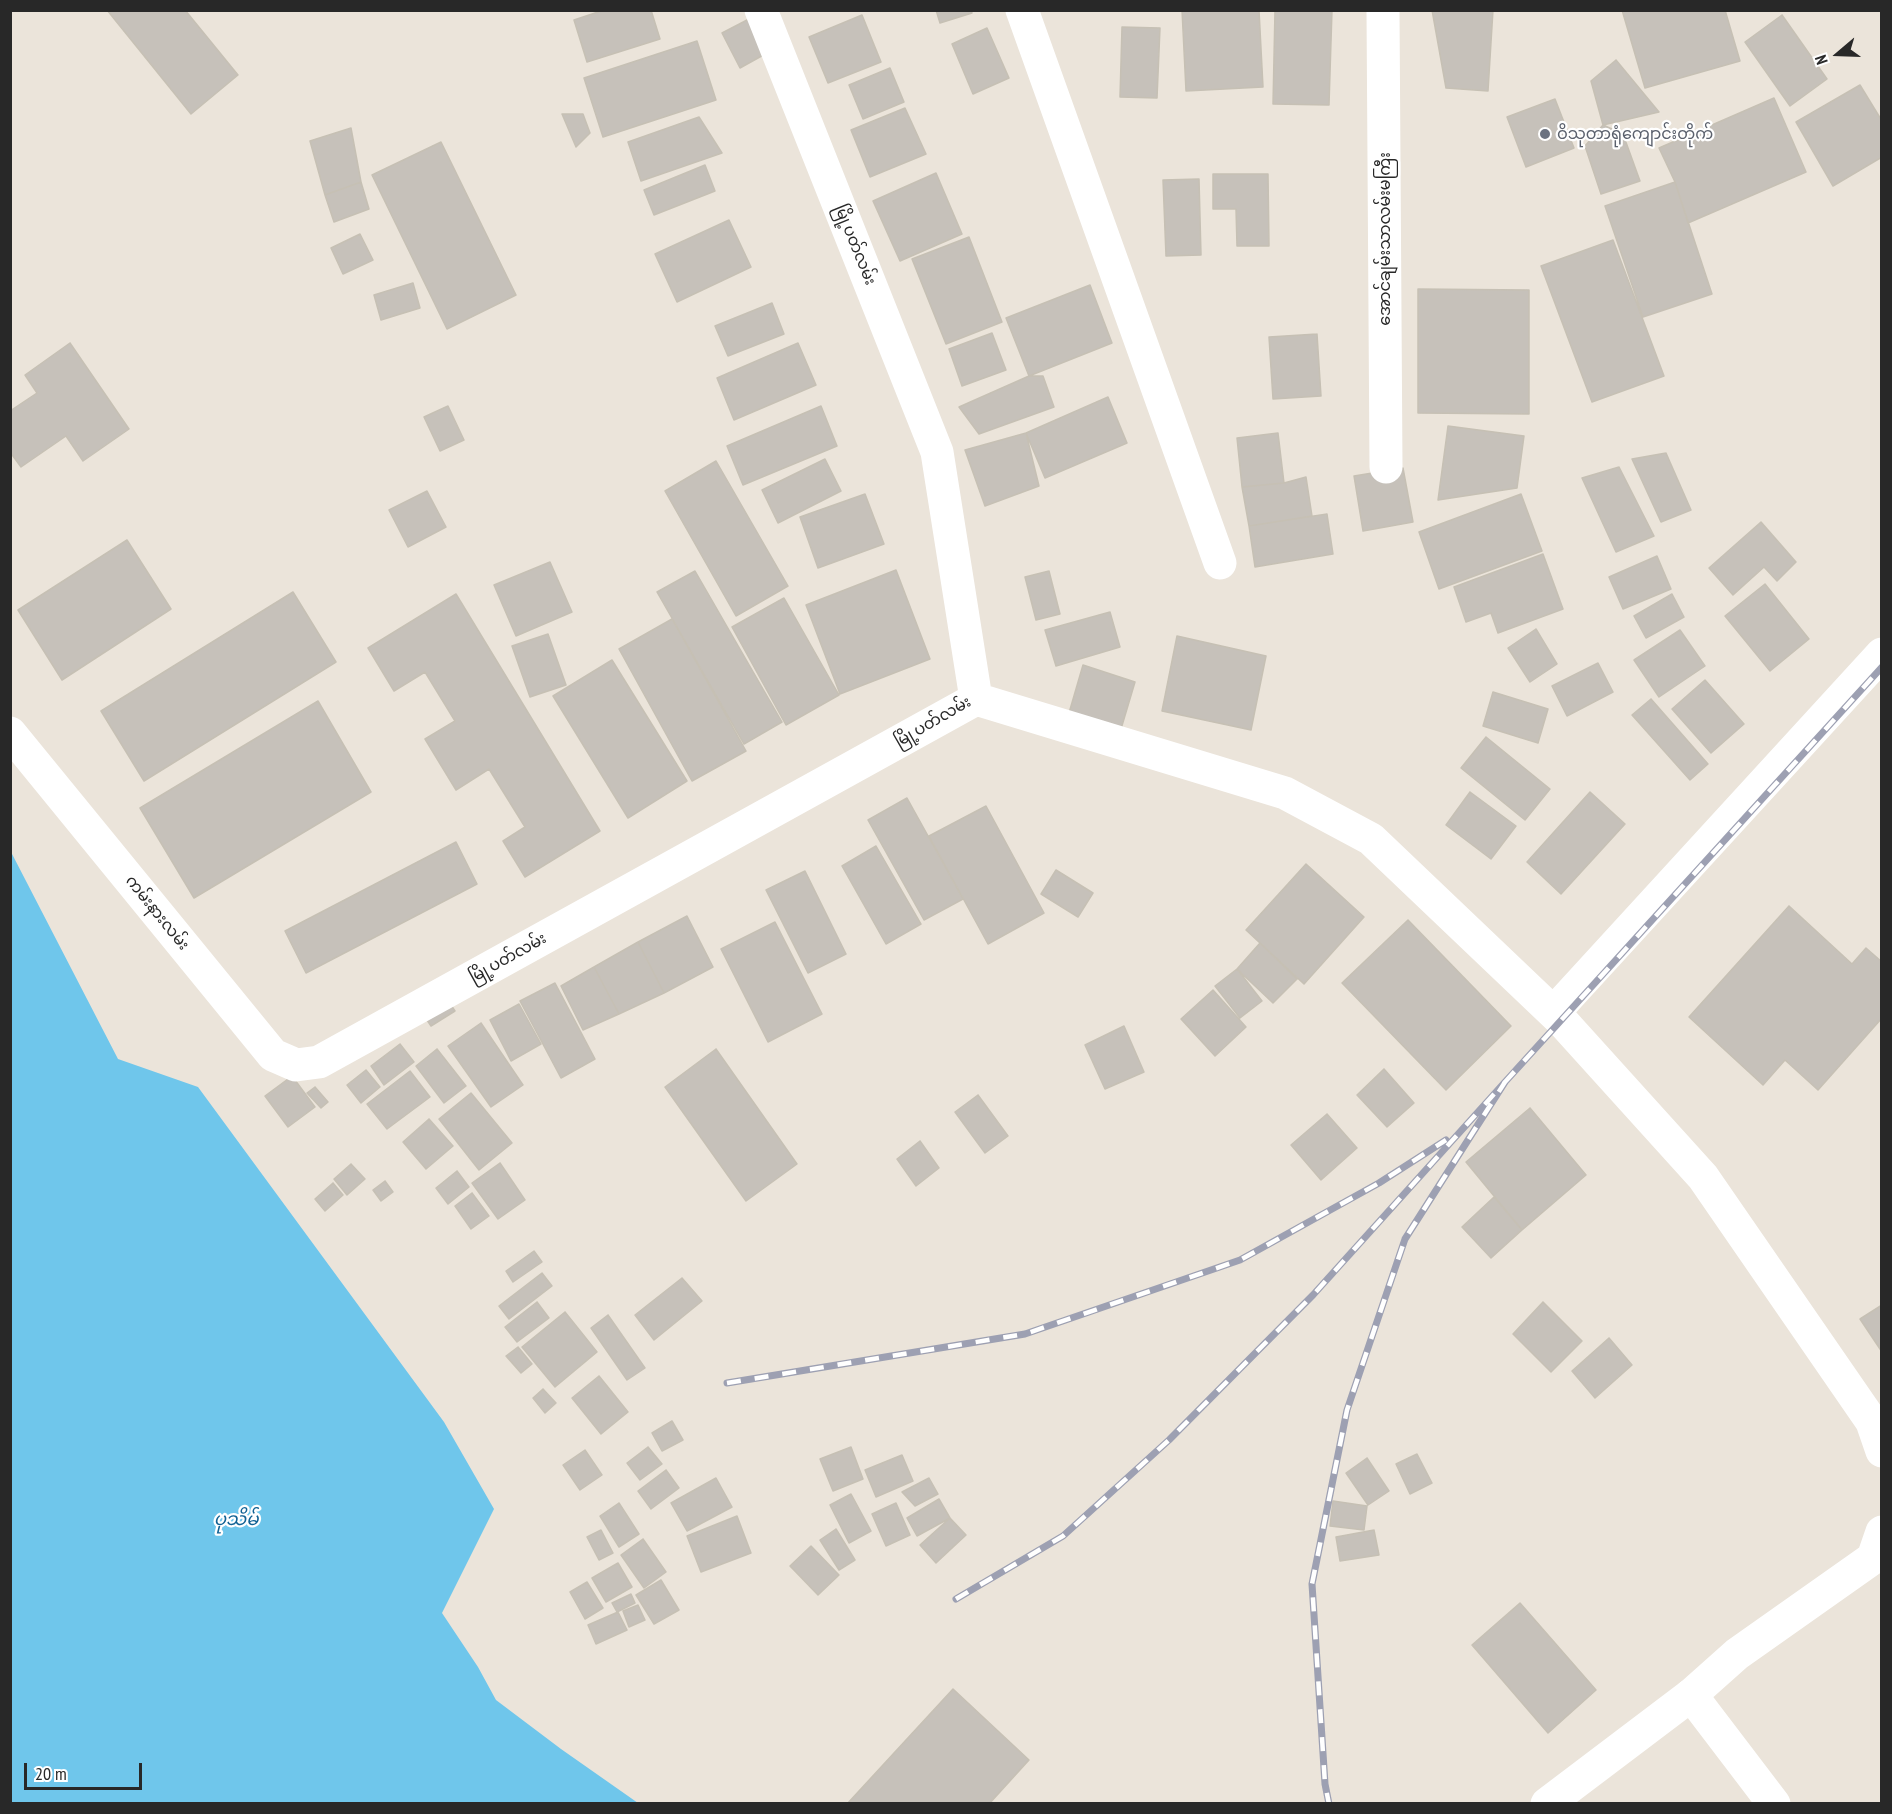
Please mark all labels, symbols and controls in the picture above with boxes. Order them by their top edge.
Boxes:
north arrow [1808,24,1868,84]
text: N [1810,53,1832,67]
place label: ဝိသုတာရုံကျောင်းတိုက် [1557,124,1713,144]
marker: ဝိသုတာရုံကျောင်းတိုက် [1538,127,1552,141]
street label: အောင်ချမ်းသာလမ်းမကြီး [1375,152,1395,326]
street label: မြို့ပတ်လမ်း [830,202,880,288]
street label: မြို့ပတ်လမ်း [891,692,975,752]
street label: ကမ်းနားလမ်း [121,872,193,954]
street label: မြို့ပတ်လမ်း [466,929,550,987]
water label: ပုသိမ် [214,1509,258,1531]
scale bar [27,1751,146,1789]
text: 20 m [35,1762,67,1785]

